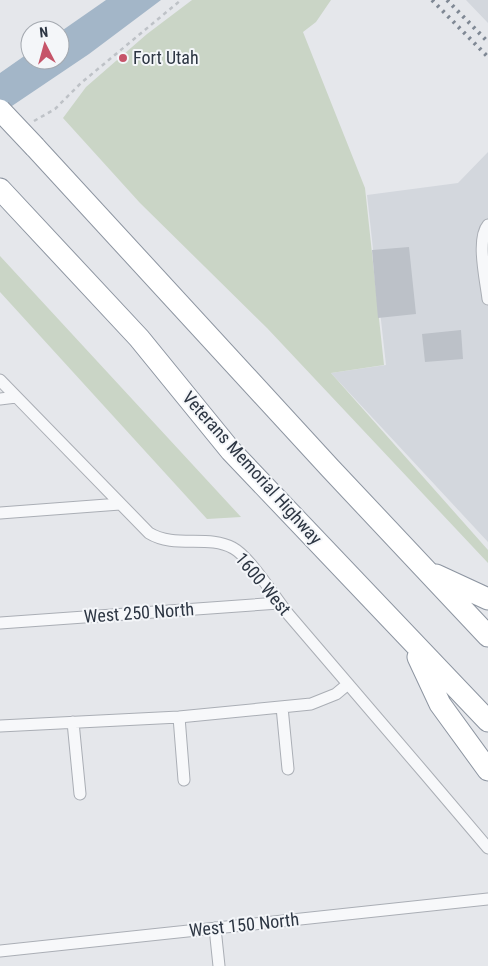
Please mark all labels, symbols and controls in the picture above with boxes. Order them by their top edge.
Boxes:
north arrow [20,20,70,70]
text: N [39,24,49,40]
place label: Fort Utah [133,47,199,68]
marker: Fort Utah [117,52,129,64]
street label: Veterans Memorial Highway [178,387,327,549]
street label: 1600 West [231,548,296,619]
street label: West 250 North [83,598,195,627]
street label: West 150 North [188,908,300,941]

